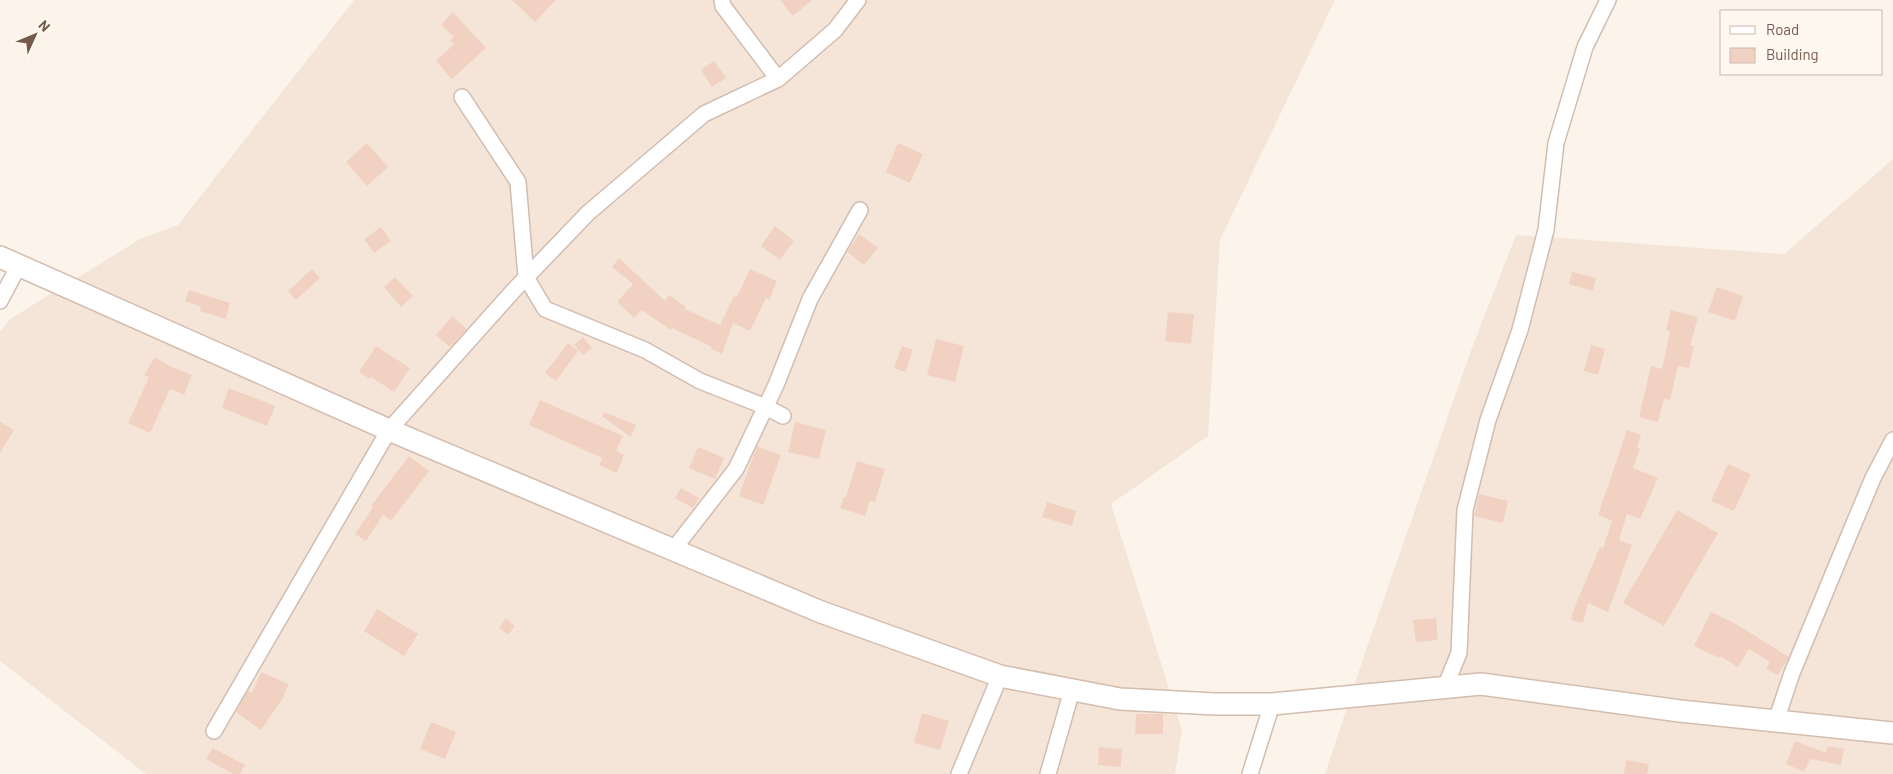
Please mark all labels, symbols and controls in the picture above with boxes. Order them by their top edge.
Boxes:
north arrow [10,10,60,60]
legend [1720,10,1883,75]
text: N [35,16,54,35]
text: Road [1766,20,1799,38]
text: Building [1766,45,1819,63]

